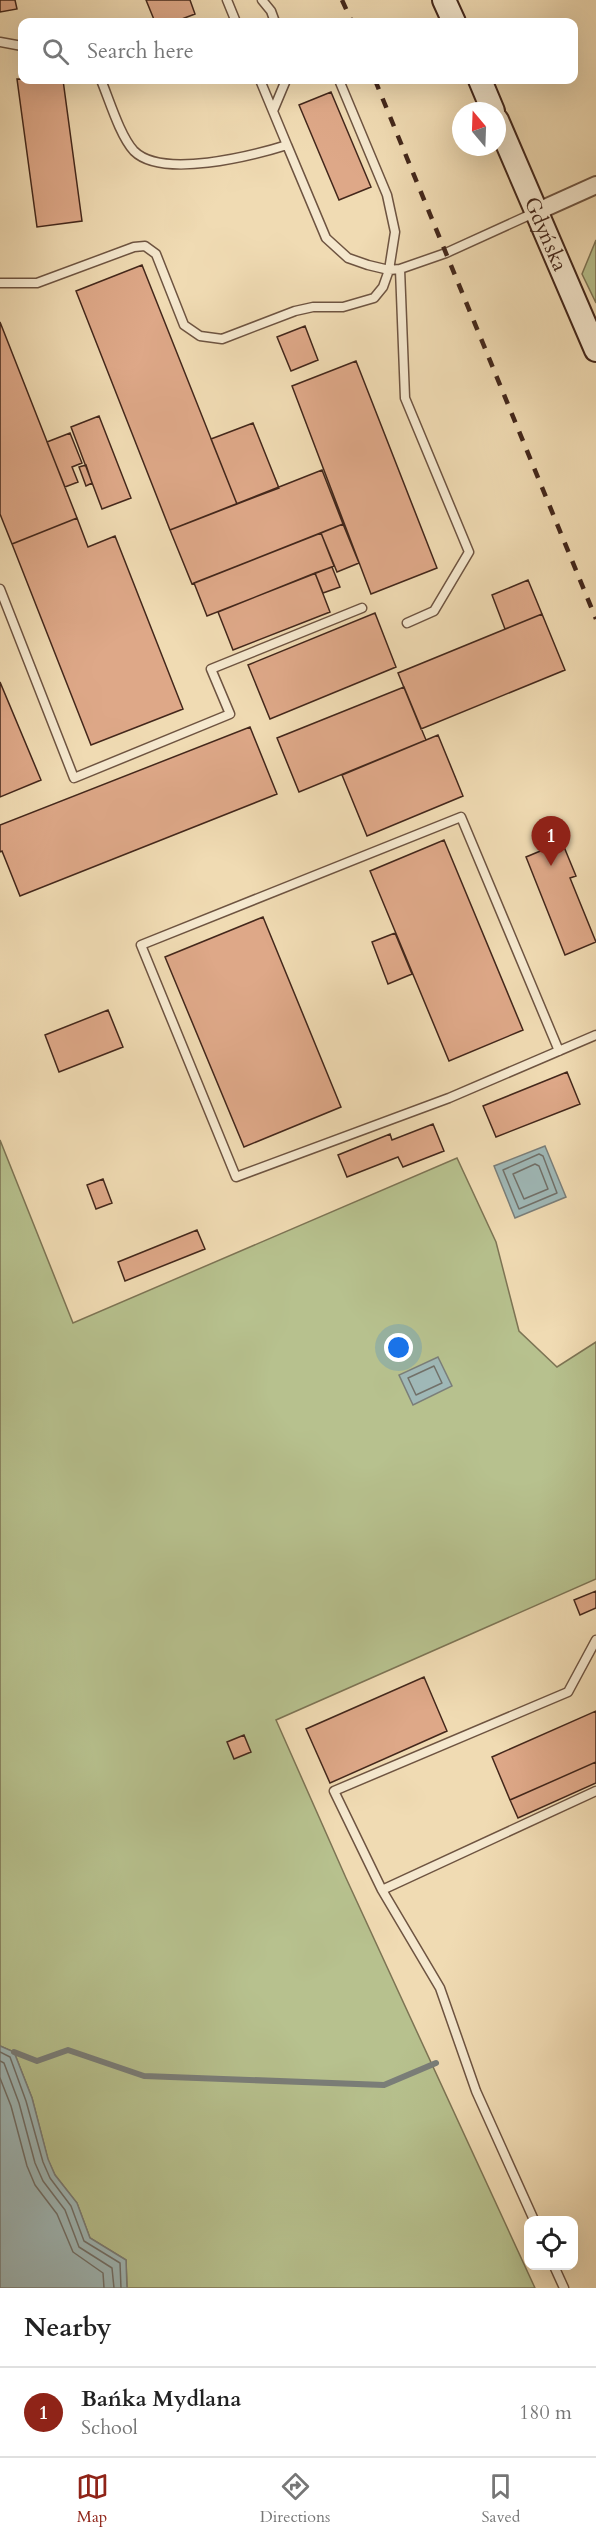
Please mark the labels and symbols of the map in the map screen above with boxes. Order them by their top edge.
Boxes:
north arrow [452,102,506,156]
street label: Gdyńska [517,192,574,276]
pin: 1 [532,816,570,866]
your location [384,1333,413,1362]

